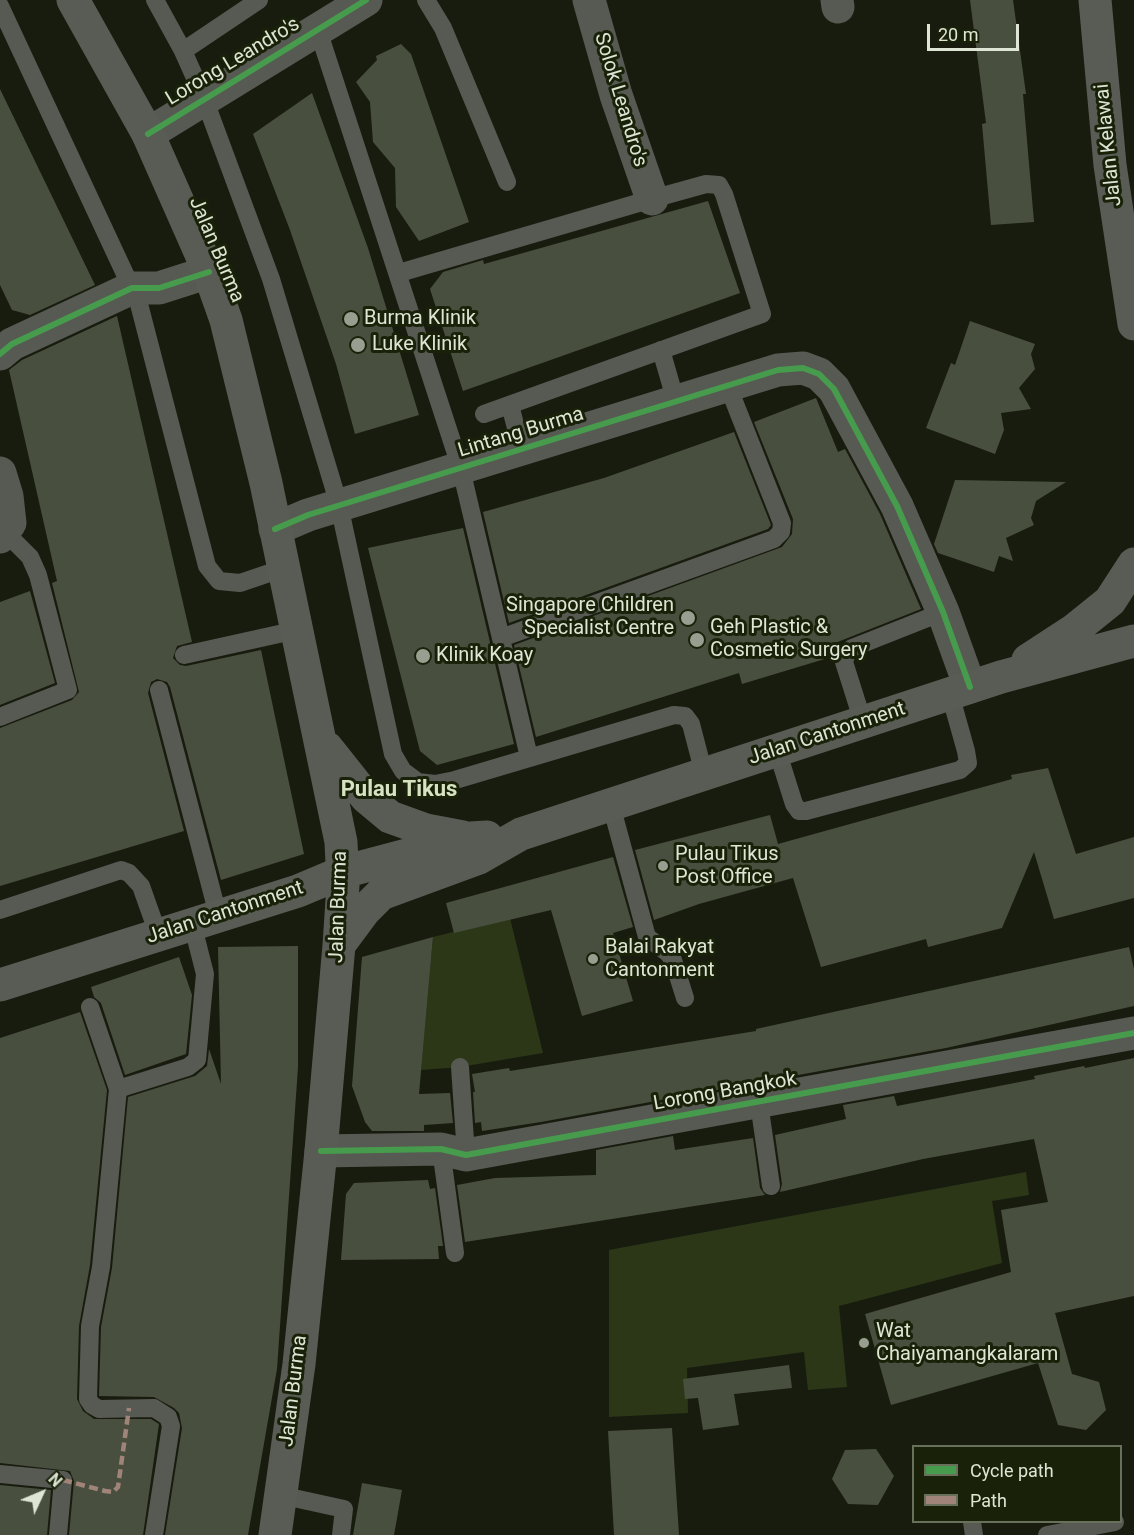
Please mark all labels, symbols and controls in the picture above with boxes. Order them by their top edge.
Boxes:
scale bar [930,12,1022,50]
street label: Lorong Leandro's [162,13,304,111]
text: 20 m [938,24,978,45]
street label: Solok Leandro's [588,30,652,170]
street label: Jalan Kelawai [1091,83,1127,207]
street label: Jalan Burma [183,194,249,306]
place label: Burma Klinik [364,307,476,331]
marker: Burma Klinik [342,310,360,328]
place label: Luke Klinik [372,333,467,357]
marker: Luke Klinik [349,336,367,354]
street label: Lintang Burma [455,403,587,463]
place label: Singapore Children Specialist Centre [506,594,674,641]
marker: Singapore Children Specialist Centre [679,609,697,627]
place label: Geh Plastic & Cosmetic Surgery [710,616,867,663]
marker: Geh Plastic & Cosmetic Surgery [688,631,706,649]
place label: Klinik Koay [436,644,533,668]
marker: Klinik Koay [414,647,432,665]
street label: Jalan Cantonment [746,697,908,771]
district label: Pulau Tikus [341,777,457,803]
place label: Pulau Tikus Post Office [675,843,779,890]
street label: Jalan Burma [325,850,353,964]
marker: Pulau Tikus Post Office [656,859,670,873]
street label: Jalan Cantonment [144,876,306,950]
place label: Balai Rakyat Cantonment [605,936,714,983]
marker: Balai Rakyat Cantonment [586,952,600,966]
street label: Lorong Bangkok [652,1068,798,1116]
place label: Wat Chaiyamangkalaram [876,1320,1058,1367]
street label: Jalan Burma [275,1334,313,1448]
marker: Wat Chaiyamangkalaram [857,1336,871,1350]
legend [912,1445,1122,1523]
text: Cycle path [970,1460,1054,1481]
north arrow [12,1463,72,1523]
text: N [45,1469,66,1491]
text: Path [970,1490,1007,1511]

